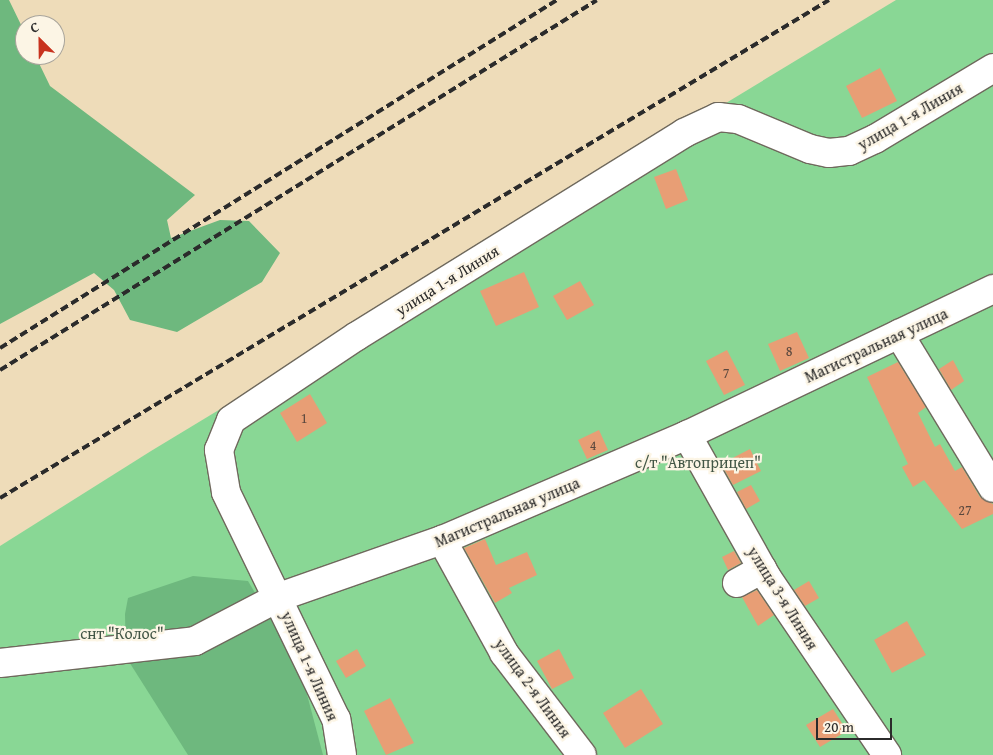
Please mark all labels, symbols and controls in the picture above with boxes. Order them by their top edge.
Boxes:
north arrow [15,15,65,65]
text: С [27,16,42,38]
street label: улица 1-я Линия [854,78,966,154]
street label: улица 1-я Линия [392,241,502,319]
street label: Магистральная улица [801,303,951,387]
house number: 8 [786,343,792,359]
house number: 7 [723,365,729,381]
house number: 1 [301,410,307,426]
house number: 4 [590,437,596,453]
park label: с/т "Автоприцеп" [635,452,761,472]
street label: Магистральная улица [432,473,582,551]
house number: 27 [958,502,972,518]
street label: улица 3-я Линия [744,543,822,653]
street label: улица 1-я Линия [277,608,343,724]
park label: снт "Колос" [80,623,164,643]
street label: улица 2-я Линия [491,635,575,741]
scale bar [818,708,894,740]
text: 20 m [824,716,854,737]

